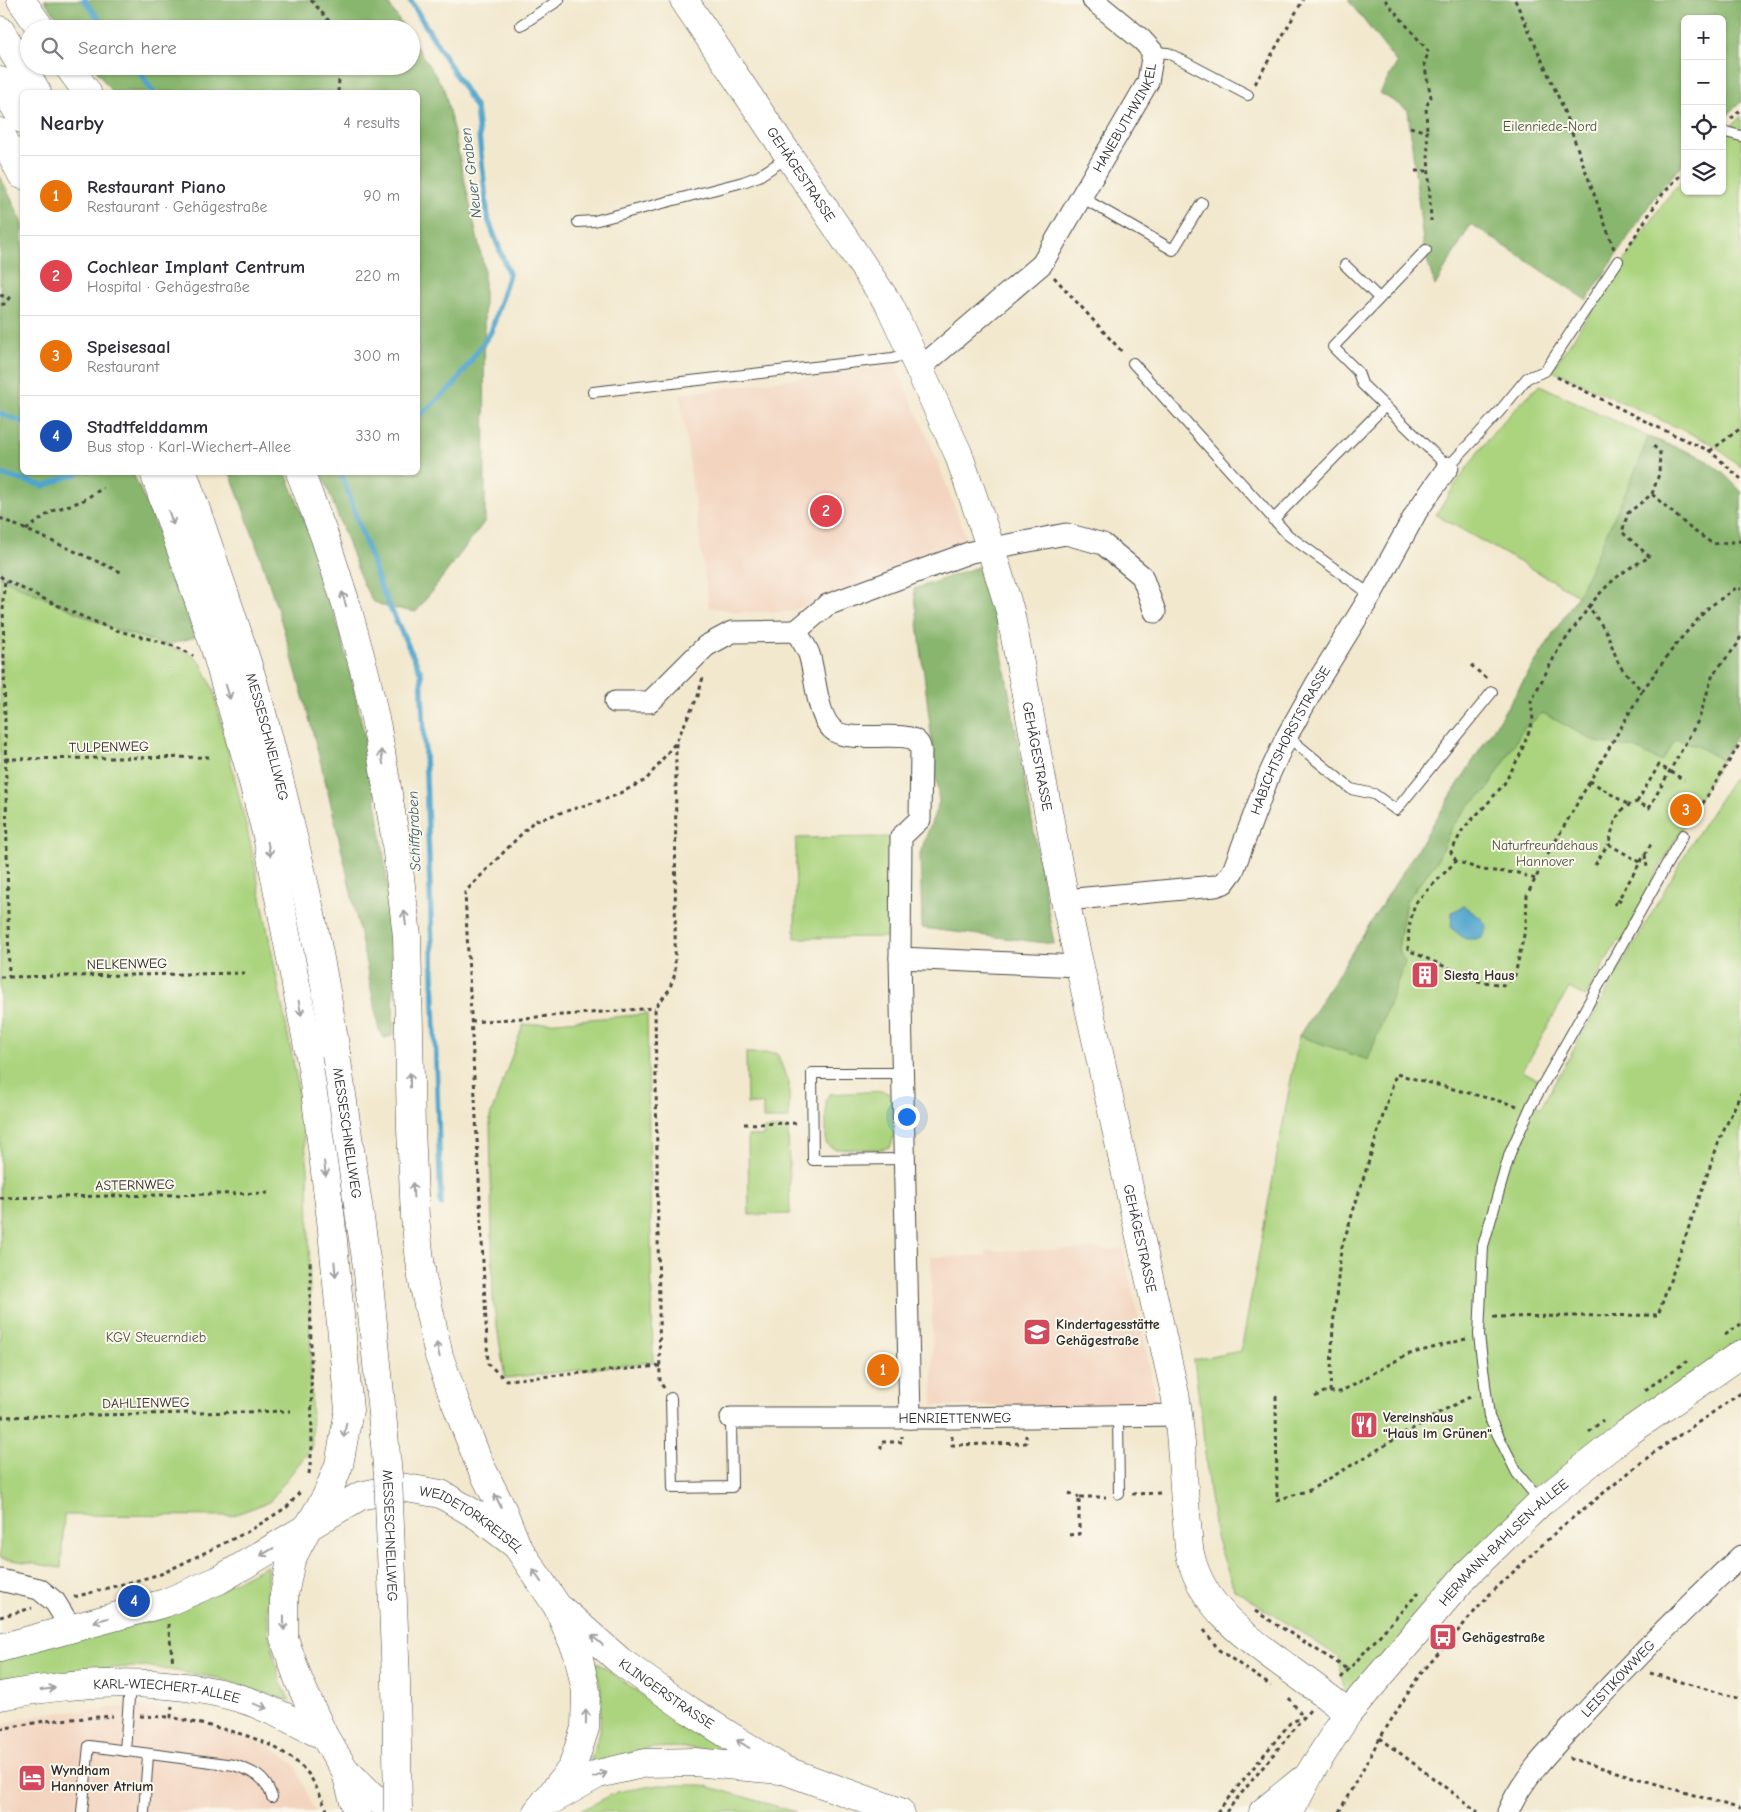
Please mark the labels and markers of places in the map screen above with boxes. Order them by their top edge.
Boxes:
pin: 2 [810,492,842,530]
pin: 3 [1670,791,1702,829]
building icon: Siesta Haus [1410,960,1440,990]
place label: Siesta Haus [1444,967,1515,984]
place label: Kindertagesstätte Gehägestraße [1056,1316,1160,1349]
school or university icon: Kindertagesstätte Gehägestraße [1022,1317,1052,1347]
pin: 1 [867,1351,899,1389]
place label: Vereinshaus "Haus im Grünen" [1383,1409,1492,1442]
restaurant icon: Vereinshaus "Haus im Grünen" [1349,1410,1379,1440]
pin: 4 [118,1582,150,1620]
bus stop icon: Gehägestraße [1428,1622,1458,1652]
place label: Gehägestraße [1462,1629,1545,1646]
place label: Wyndham Hannover Atrium [51,1762,153,1795]
hotel icon: Wyndham Hannover Atrium [17,1763,47,1793]

